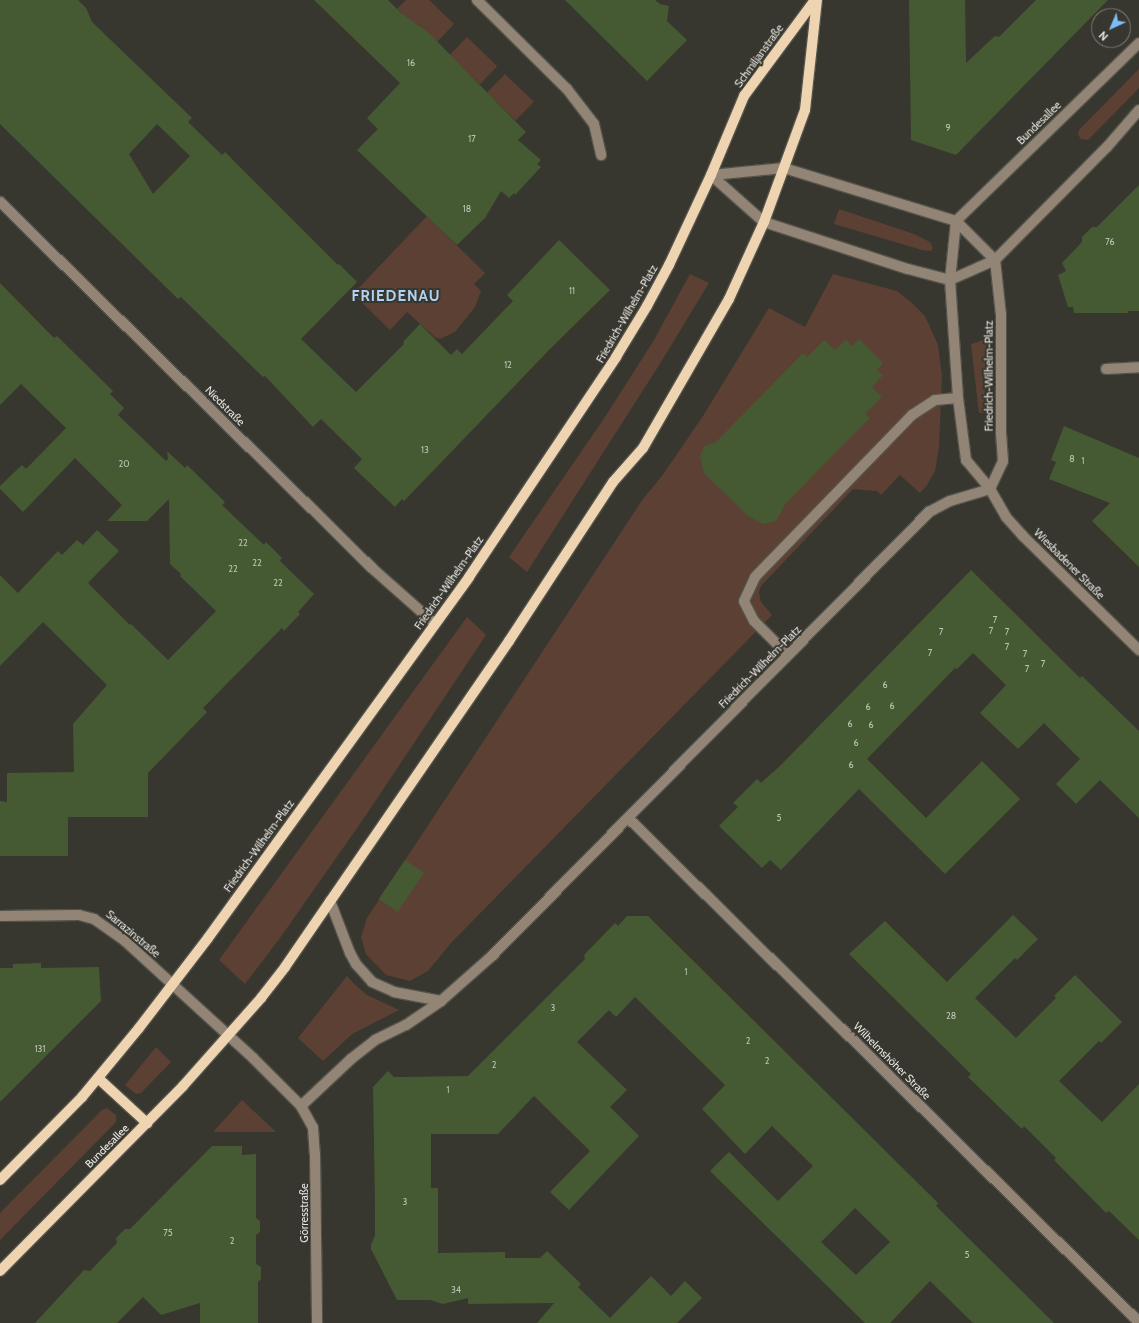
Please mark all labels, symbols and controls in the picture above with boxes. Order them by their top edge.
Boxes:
north arrow [1091,8,1131,48]
street label: Schmiljanstraße [732,22,786,90]
text: N [1096,28,1111,44]
house number: 16 [407,58,415,68]
street label: Bundesallee [1014,99,1064,147]
house number: 9 [945,123,951,133]
house number: 17 [468,134,476,144]
house number: 18 [463,204,471,214]
house number: 76 [1105,237,1115,247]
street label: Friedrich-Wilhelm-Platz [594,263,660,365]
house number: 11 [569,286,575,296]
district label: FRIEDENAU [352,288,440,306]
street label: Friedrich-Wilhelm-Platz [982,321,996,431]
house number: 12 [504,360,512,370]
street label: Niedstraße [202,383,248,429]
house number: 13 [421,445,429,455]
house number: 8 [1069,454,1075,464]
house number: 1 [1082,456,1084,466]
house number: 20 [119,459,129,469]
street label: Wiesbadener Straße [1031,526,1107,602]
street label: Friedrich-Wilhelm-Platz [412,534,486,632]
house number: 22 [238,538,248,548]
house number: 22 [252,558,262,568]
house number: 22 [228,564,238,574]
house number: 22 [273,578,283,588]
house number: 7 [993,615,997,625]
street label: Friedrich-Wilhelm-Platz [716,623,804,711]
house number: 7 [989,626,993,636]
house number: 7 [939,627,943,637]
house number: 7 [1005,627,1009,637]
house number: 7 [1005,642,1009,652]
house number: 7 [928,648,932,658]
house number: 7 [1023,649,1027,659]
house number: 7 [1041,659,1045,669]
house number: 7 [1025,664,1029,674]
house number: 6 [882,680,888,690]
house number: 6 [889,701,895,711]
house number: 6 [865,702,871,712]
house number: 6 [847,719,853,729]
house number: 6 [868,720,874,730]
house number: 6 [853,738,859,748]
house number: 6 [848,760,854,770]
street label: Friedrich-Wilhelm-Platz [221,797,297,895]
house number: 5 [777,813,781,823]
street label: Sarrazinstraße [103,908,163,960]
house number: 1 [685,967,687,977]
house number: 3 [551,1003,555,1013]
house number: 28 [946,1011,956,1021]
street label: Wilhelmshöher Straße [851,1020,933,1102]
house number: 2 [746,1036,750,1046]
house number: 131 [35,1044,45,1054]
house number: 2 [765,1056,769,1066]
house number: 2 [492,1060,496,1070]
house number: 1 [447,1085,449,1095]
street label: Bundesallee [82,1121,132,1171]
street label: Görresstraße [297,1183,311,1243]
house number: 3 [403,1197,407,1207]
house number: 75 [163,1228,173,1238]
house number: 2 [230,1236,234,1246]
house number: 5 [965,1250,969,1260]
house number: 34 [451,1285,461,1295]

